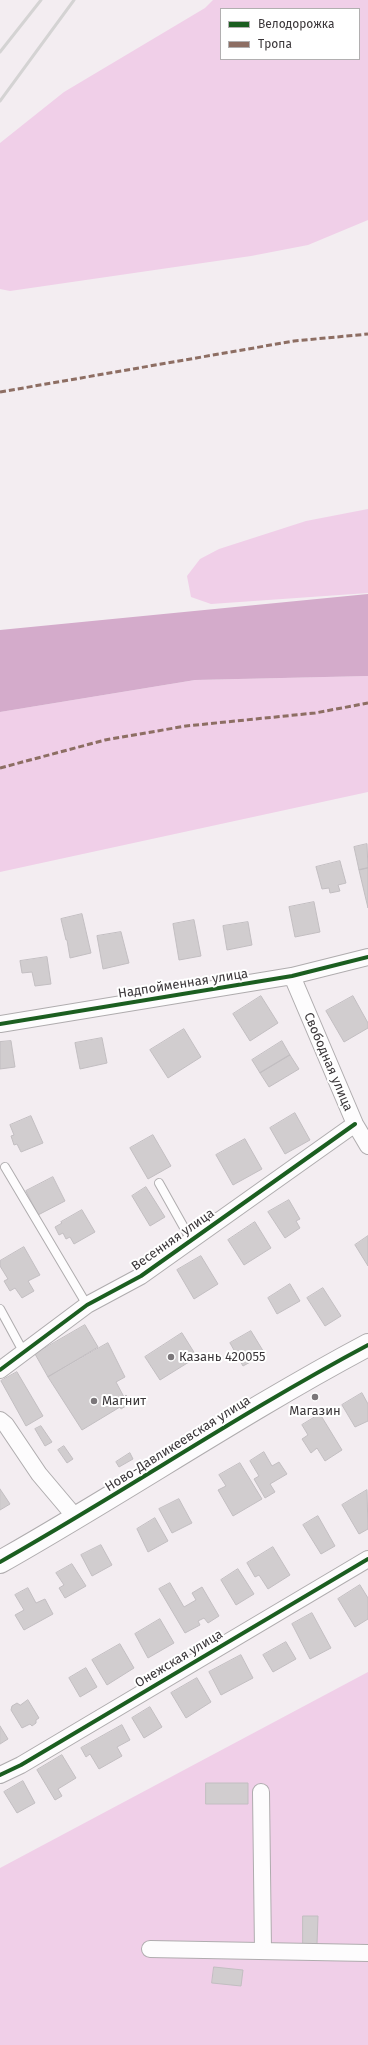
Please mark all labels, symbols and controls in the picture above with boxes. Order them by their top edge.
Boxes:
legend [220,8,360,60]
text: Велодорожка [258,17,334,31]
text: Тропа [258,37,292,51]
street label: Надпойменная улица [117,966,249,1002]
street label: Свободная улица [300,1010,356,1114]
street label: Весенняя улица [129,1206,217,1274]
place label: Казань 420055 [179,1349,266,1365]
marker: Казань 420055 [166,1352,176,1362]
marker: Магазин [310,1392,320,1402]
place label: Магнит [102,1393,146,1409]
street label: Ново-Давликеевская улица [102,1393,254,1495]
marker: Магнит [89,1396,99,1406]
place label: Магазин [289,1403,341,1419]
street label: Онежская улица [132,1627,226,1691]

